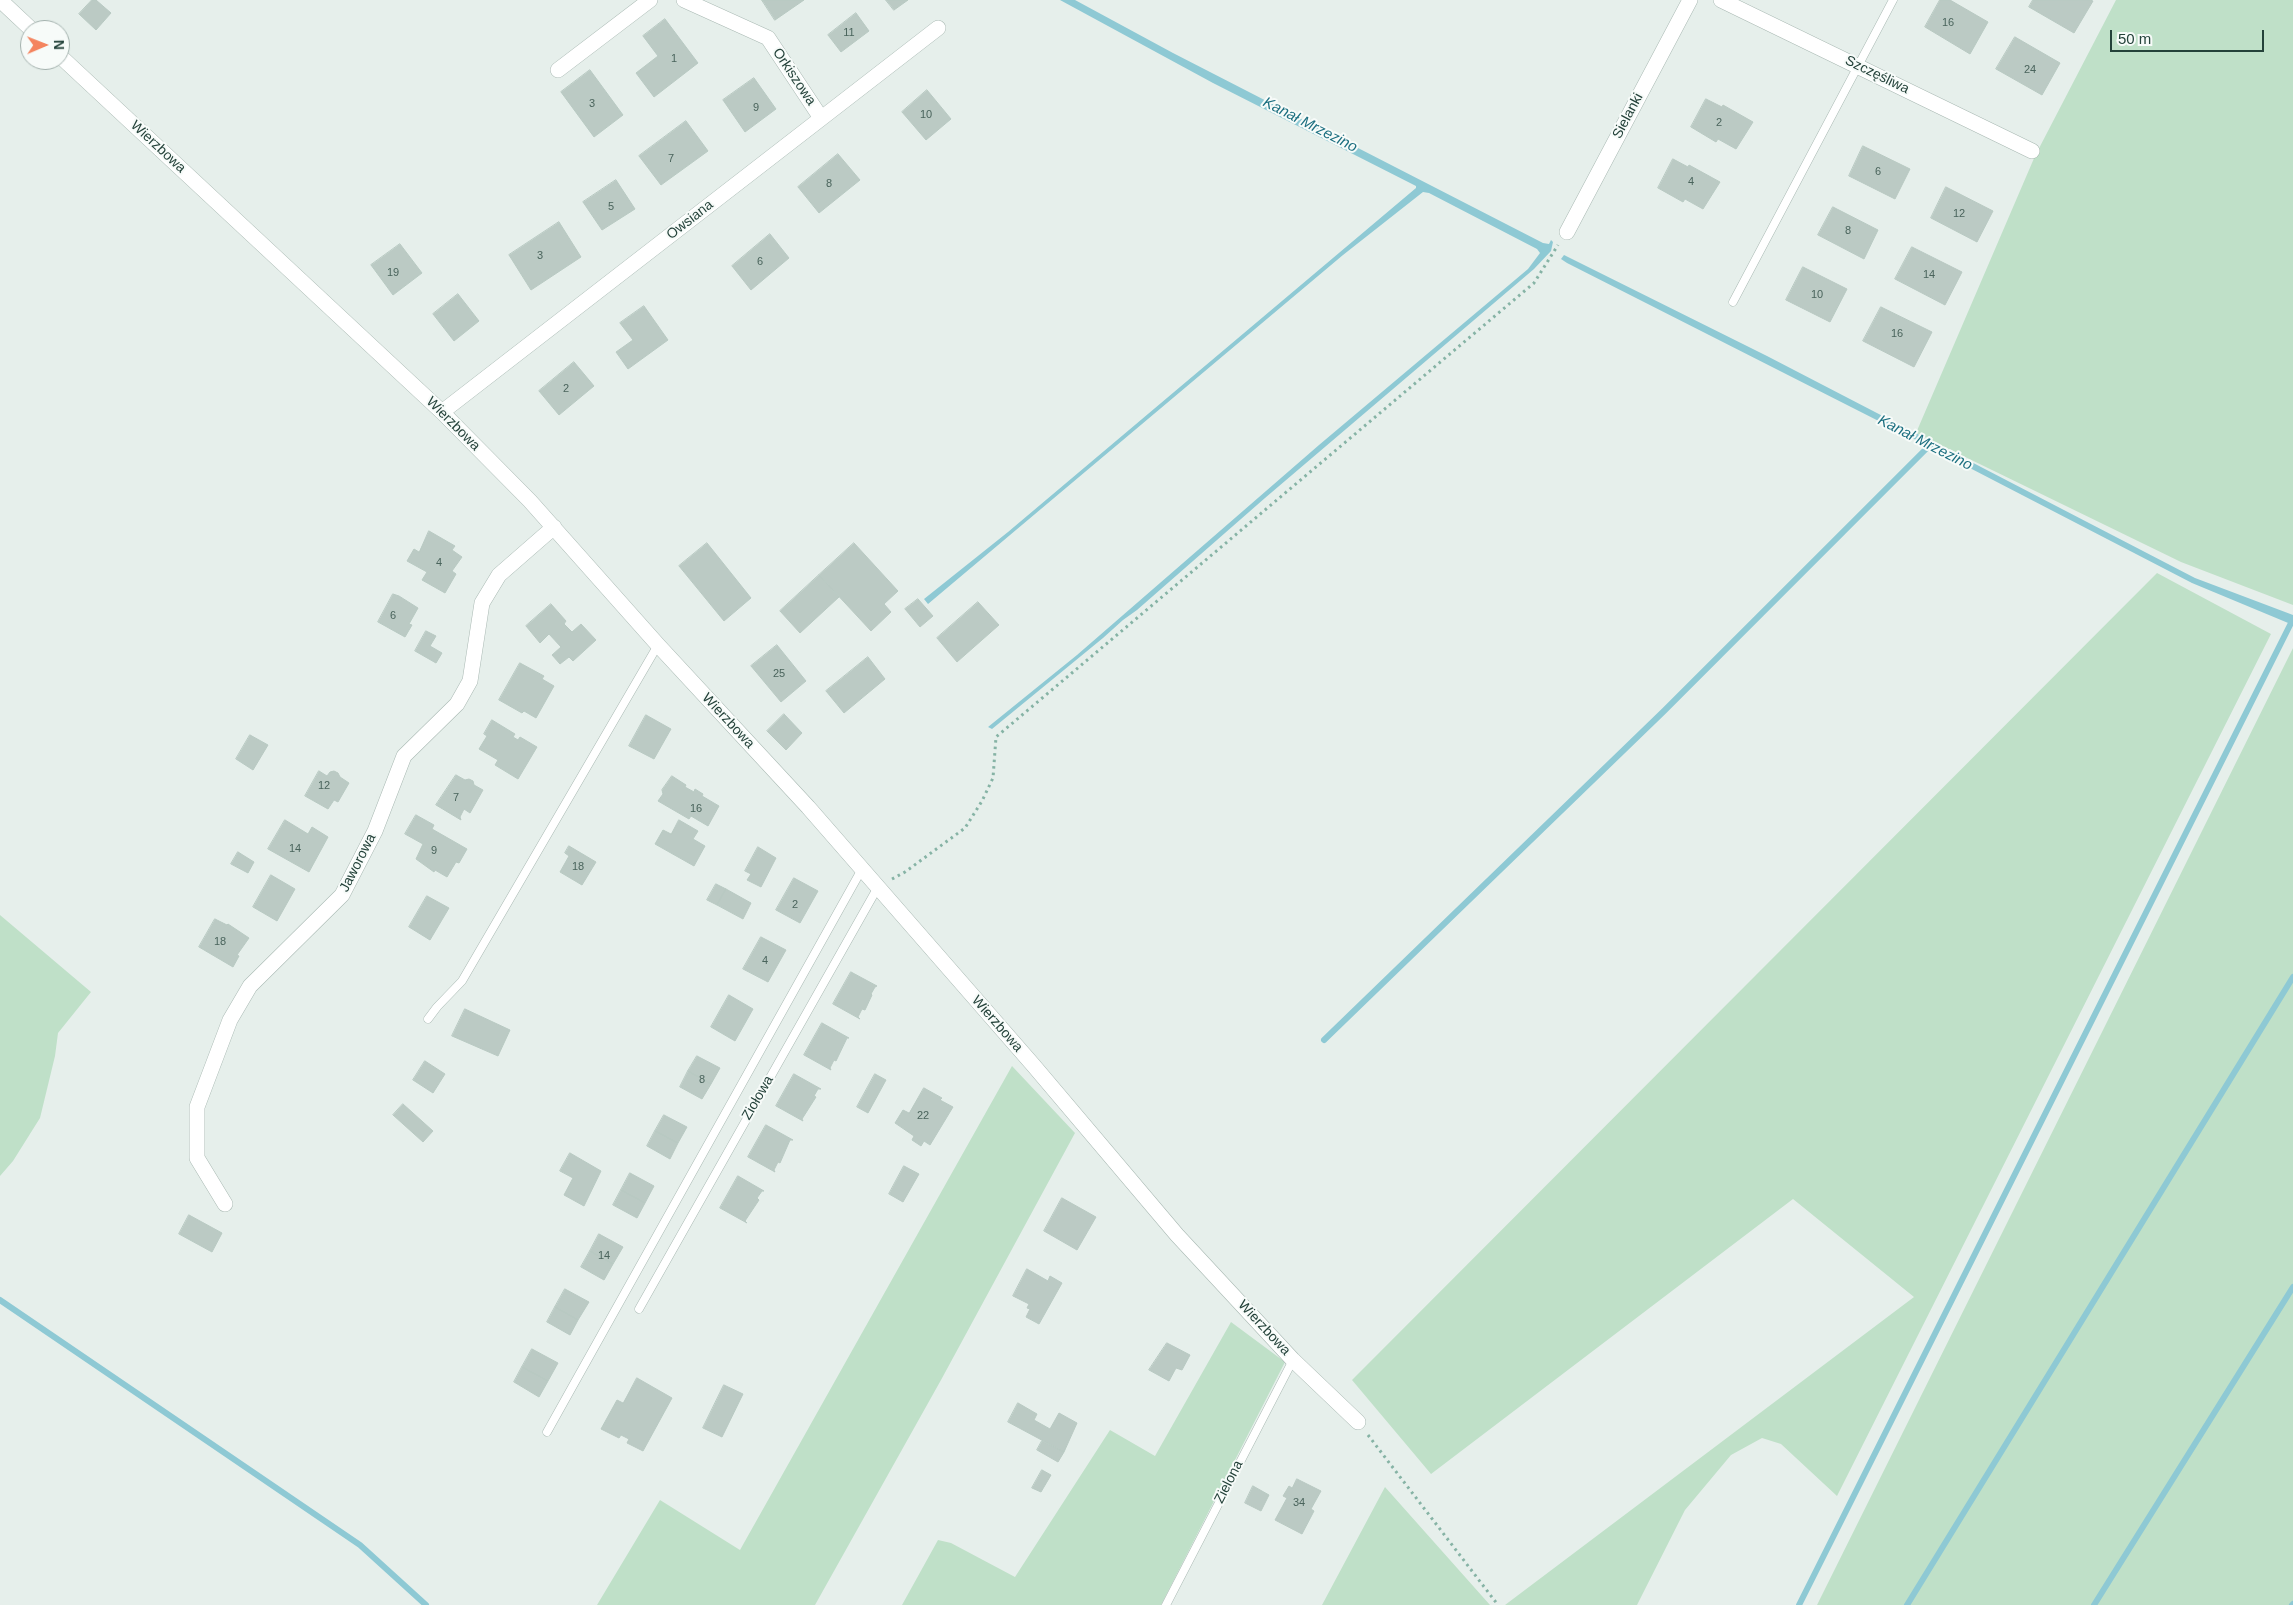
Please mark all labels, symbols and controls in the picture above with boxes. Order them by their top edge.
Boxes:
house number: 16 [1942,16,1954,30]
north arrow [20,20,70,70]
scale bar [2113,20,2267,52]
house number: 11 [843,26,855,40]
text: 50 m [2118,30,2151,47]
text: N [51,40,67,50]
street label: Orkiszowa [769,45,819,109]
house number: 1 [671,52,677,66]
street label: Szczęśliwa [1842,52,1912,98]
house number: 24 [2024,63,2036,77]
street label: Sielanki [1609,90,1647,142]
water label: Kanał Mrzezino [1260,94,1360,156]
house number: 3 [589,97,595,111]
house number: 9 [753,101,759,115]
house number: 10 [920,108,932,122]
house number: 2 [1716,116,1722,130]
street label: Wierzbowa [127,117,189,177]
house number: 7 [668,152,674,166]
house number: 6 [1875,165,1881,179]
house number: 4 [1688,175,1694,189]
house number: 8 [826,177,832,191]
street label: Owsiana [663,197,717,243]
house number: 5 [608,200,614,214]
house number: 12 [1953,207,1965,221]
house number: 8 [1845,224,1851,238]
house number: 3 [537,249,543,263]
house number: 6 [757,255,763,269]
house number: 19 [387,266,399,280]
house number: 14 [1923,268,1935,282]
house number: 10 [1811,288,1823,302]
house number: 16 [1891,327,1903,341]
house number: 2 [563,382,569,396]
street label: Wierzbowa [423,394,483,454]
water label: Kanał Mrzezino [1875,412,1975,474]
house number: 4 [436,556,442,570]
house number: 6 [390,609,396,623]
house number: 25 [773,667,785,681]
street label: Wierzbowa [698,690,758,752]
house number: 12 [318,779,330,793]
house number: 7 [453,791,459,805]
house number: 16 [690,802,702,816]
street label: Jaworowa [336,831,380,895]
house number: 14 [289,842,301,856]
house number: 9 [431,844,437,858]
house number: 18 [572,860,584,874]
house number: 2 [792,898,798,912]
house number: 18 [214,935,226,949]
house number: 4 [762,954,768,968]
street label: Wierzbowa [968,992,1026,1056]
house number: 8 [699,1073,705,1087]
street label: Ziołowa [739,1073,777,1123]
house number: 22 [917,1109,929,1123]
house number: 14 [598,1249,610,1263]
street label: Wierzbowa [1234,1297,1294,1359]
street label: Zielona [1211,1458,1247,1506]
house number: 34 [1293,1496,1305,1510]

